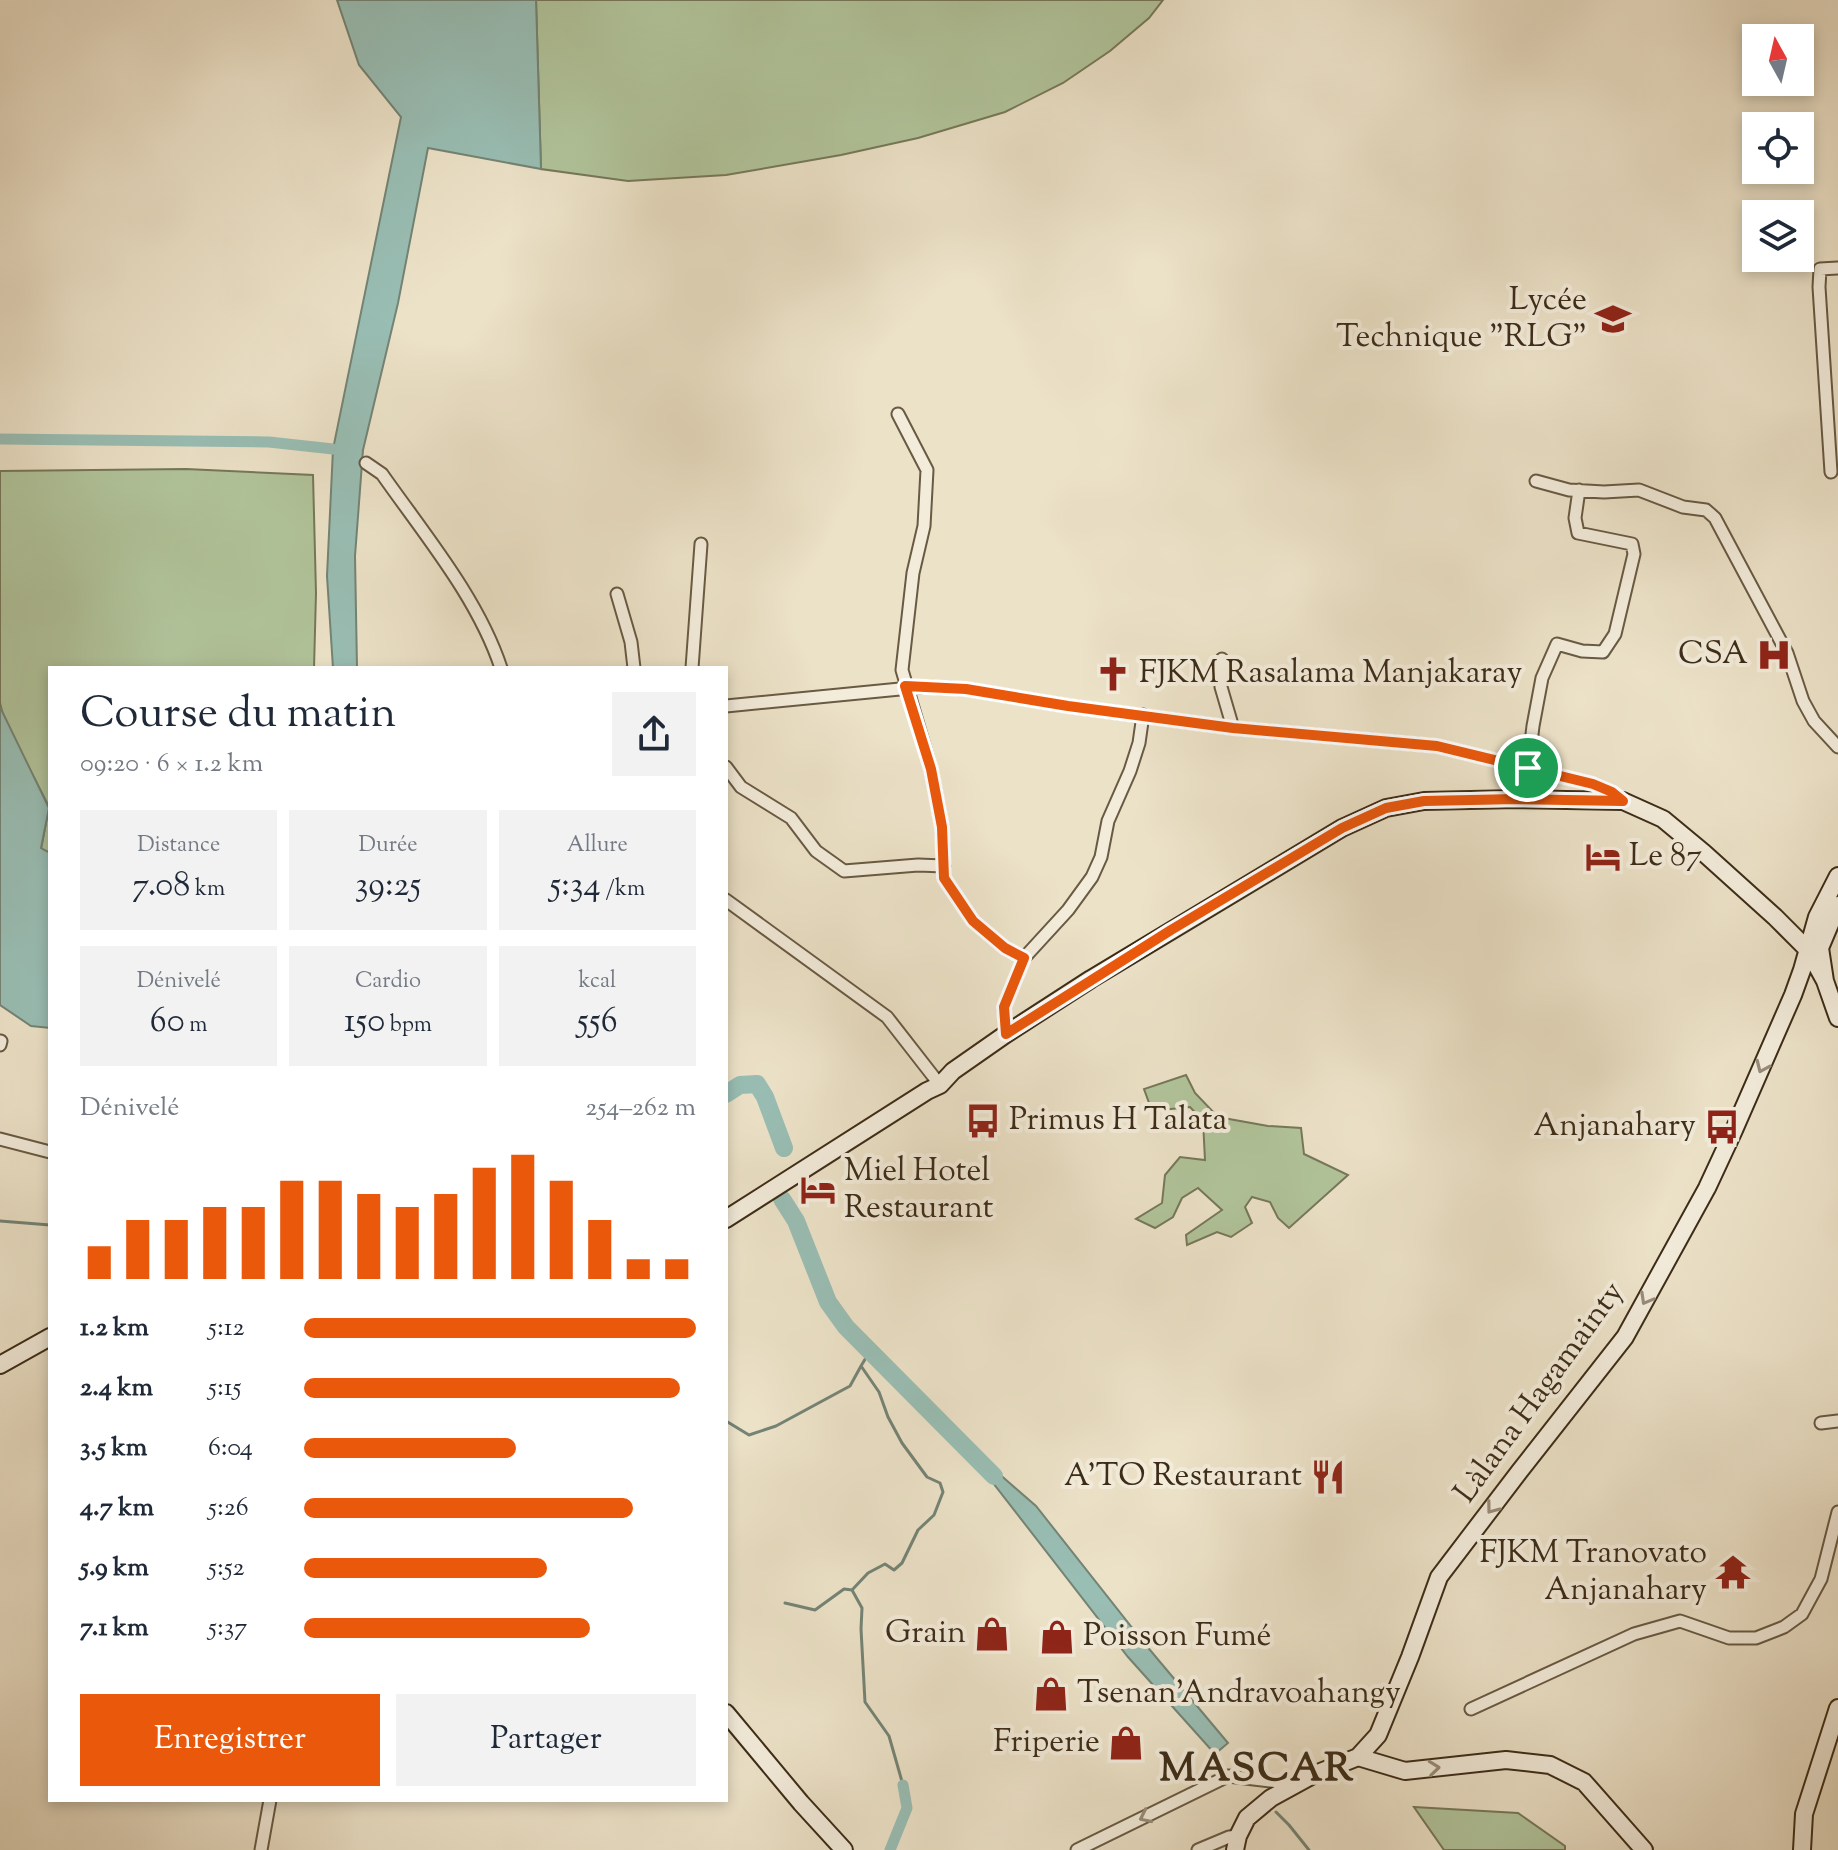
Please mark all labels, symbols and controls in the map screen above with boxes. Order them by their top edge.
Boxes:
north arrow [1742,24,1814,96]
map controls [1742,24,1814,272]
button: locate [1742,112,1814,184]
button: layers [1742,200,1814,272]
place label: Lycée Technique "RLG" [1336,278,1587,361]
school or university icon: Lycée Technique "RLG" [1594,300,1632,338]
place label: CSA [1678,632,1748,678]
hospital icon: CSA [1755,636,1793,674]
place label: FJKM Rasalama Manjakaray [1139,651,1522,697]
church icon: FJKM Rasalama Manjakaray [1094,655,1132,693]
text: Course du matin [80,684,396,747]
button: share [612,692,696,776]
pin [1494,734,1562,802]
text: 09:20 · 6 × 1.2 km [80,746,263,783]
icon: arrive [1506,746,1550,790]
text: Distance [137,830,220,862]
text: Durée [359,830,417,862]
text: Allure [567,830,628,862]
place label: Le 87 [1629,834,1702,880]
hotel icon: Le 87 [1584,838,1622,876]
text: 7.08 [132,862,190,911]
text: 39:25 [355,862,421,911]
text: 5:34 [549,862,601,911]
text: km [190,874,225,906]
text: /km [601,874,645,906]
text: Dénivelé [137,966,221,998]
text: Cardio [355,966,421,998]
text: kcal [578,966,616,998]
text: 60 [150,998,185,1047]
text: 150 [344,998,385,1047]
text: 556 [577,998,618,1047]
text: m [185,1010,208,1042]
text: bpm [385,1010,432,1042]
one-way arrow [1755,1058,1771,1073]
text: Dénivelé [80,1090,179,1127]
text: 254–262 m [585,1090,696,1127]
place label: Primus H Talata [1009,1098,1228,1144]
bus stop icon: Primus H Talata [964,1102,1002,1140]
place label: Anjanahary [1533,1104,1696,1150]
bus stop icon: Anjanahary [1703,1108,1741,1146]
place label: Miel Hotel Restaurant [844,1149,994,1232]
hotel icon: Miel Hotel Restaurant [799,1171,837,1209]
street label: Làlana Hagamainty [1444,1273,1636,1513]
one-way arrow [1640,1290,1656,1305]
text: 1.2 km [80,1310,149,1347]
text: 5:12 [208,1310,245,1347]
text: 2.4 km [80,1370,153,1407]
text: 5:15 [208,1370,241,1407]
text: 3.5 km [80,1430,147,1467]
text: 6:04 [208,1430,253,1467]
place label: A'TO Restaurant [1064,1454,1302,1500]
restaurant icon: A'TO Restaurant [1309,1458,1347,1496]
text: 4.7 km [80,1490,154,1527]
text: 5:26 [208,1490,249,1527]
one-way arrow [1487,1499,1501,1514]
place label: FJKM Tranovato Anjanahary [1479,1531,1707,1614]
text: 5.9 km [80,1550,149,1587]
text: 5:52 [208,1550,245,1587]
temple icon: FJKM Tranovato Anjanahary [1714,1553,1752,1591]
text: 7.1 km [80,1610,148,1647]
text: 5:37 [208,1610,247,1647]
place label: Grain [885,1611,966,1657]
place label: Poisson Fumé [1083,1614,1271,1660]
shop icon: Grain [973,1615,1011,1653]
shop icon: Poisson Fumé [1038,1618,1076,1656]
place label: Tsenan'Andravoahangy [1077,1671,1401,1717]
shop icon: Tsenan'Andravoahangy [1032,1675,1070,1713]
button: Enregistrer [80,1694,380,1786]
button: Partager [396,1694,696,1786]
place label: Friperie [993,1720,1100,1766]
shop icon: Friperie [1107,1724,1145,1762]
district label: MASCAR [1159,1742,1355,1799]
one-way arrow [1428,1759,1441,1776]
one-way arrow [1139,1807,1153,1823]

